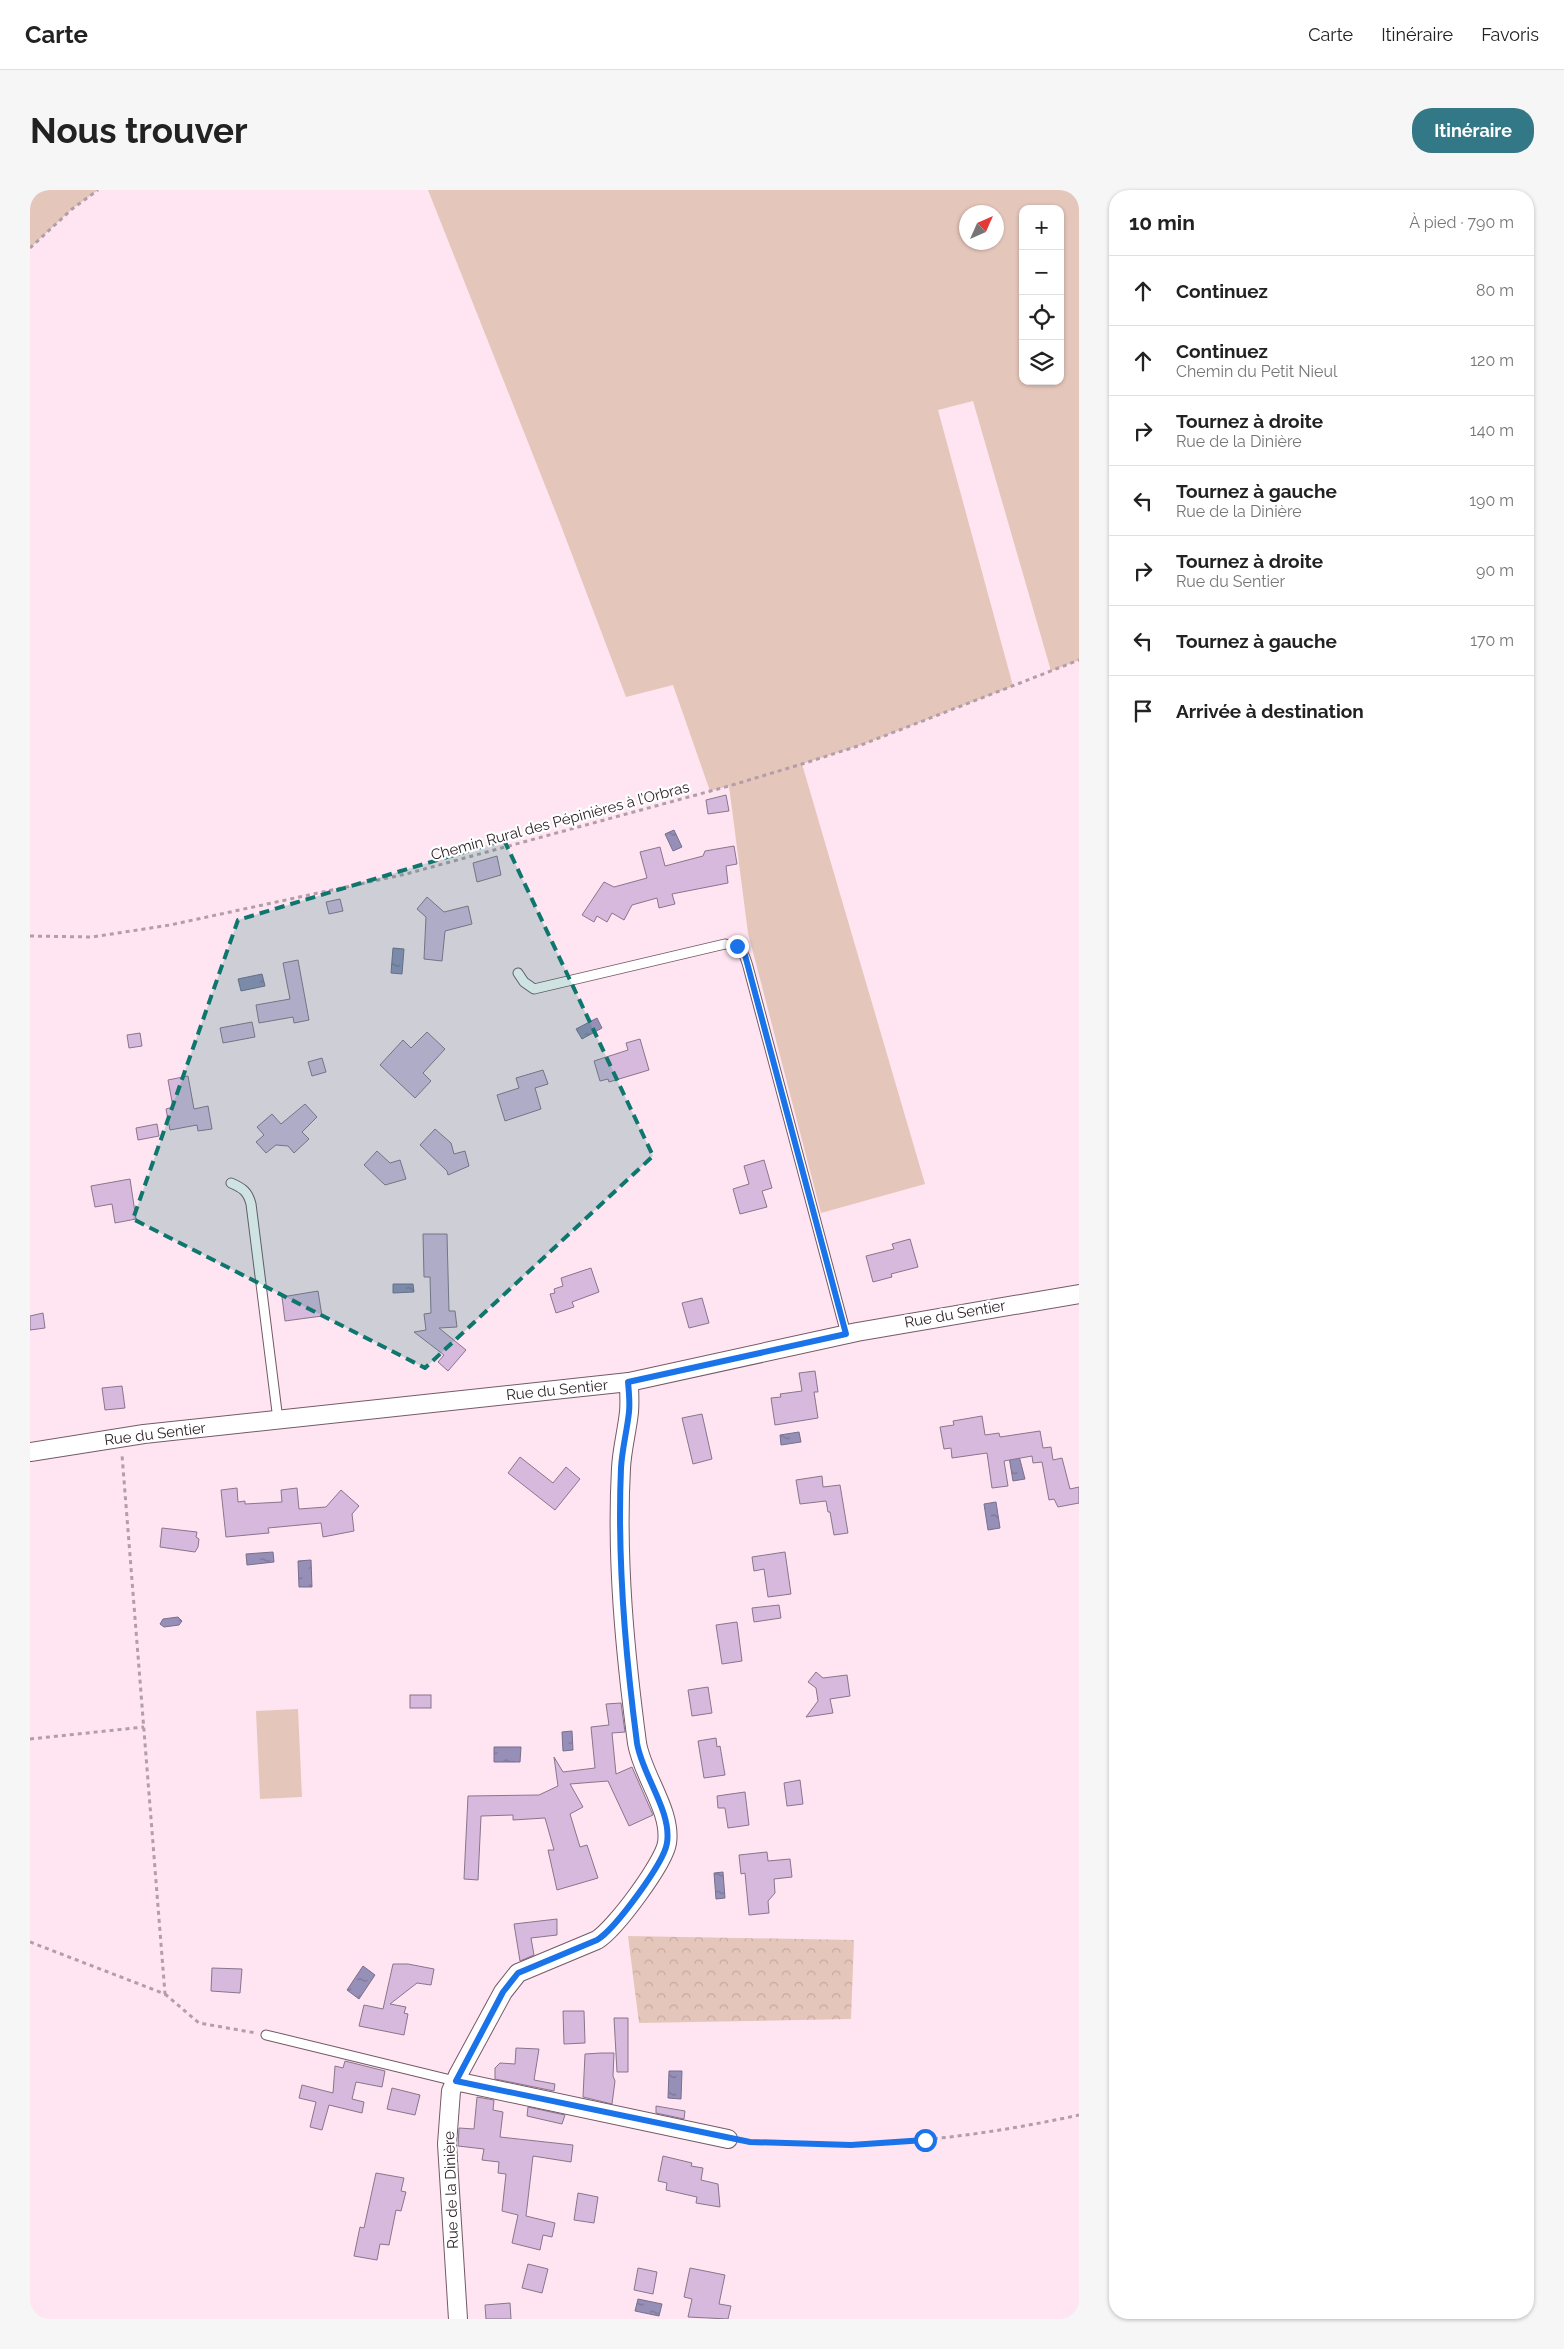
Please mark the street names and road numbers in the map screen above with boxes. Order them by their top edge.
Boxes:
street label: Chemin Rural des Pépinières à l’Orbras [429,778,691,864]
street label: Rue du Sentier [903,1296,1008,1332]
street label: Rue du Sentier [505,1376,610,1404]
street label: Rue du Sentier [103,1419,208,1449]
street label: Rue de la Dinière [440,2131,462,2249]

